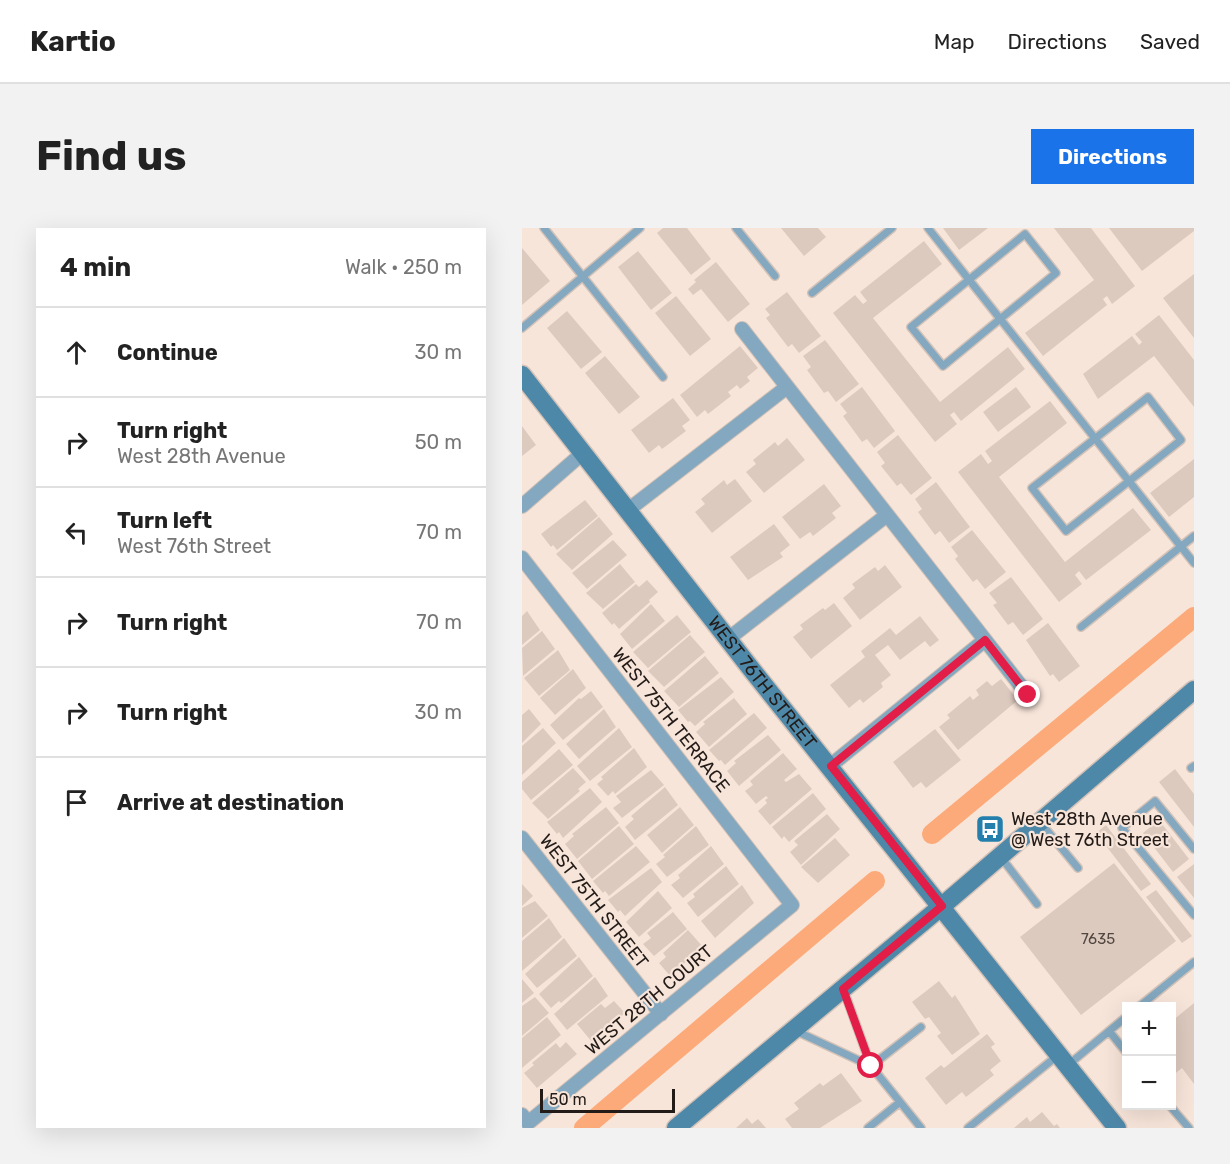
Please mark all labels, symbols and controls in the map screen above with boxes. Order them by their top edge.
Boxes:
text: Kartio [30,25,116,58]
text: Map [934,29,975,54]
text: Directions [1008,29,1107,54]
text: Saved [1140,29,1200,54]
button: Directions [1031,129,1194,184]
text: Find us [36,131,187,181]
text: 4 min [60,252,131,283]
text: Walk · 250 m [345,255,462,279]
icon: ahead [60,336,93,369]
text: Continue [117,339,218,366]
text: 30 m [415,340,462,364]
text: Turn right [117,417,227,444]
icon: right [60,426,93,459]
text: 50 m [415,430,462,454]
text: West 28th Avenue [117,444,286,468]
text: Turn left [117,507,212,534]
icon: left [60,516,93,549]
text: 70 m [416,520,462,544]
text: West 76th Street [117,534,271,558]
icon: right [60,606,93,639]
text: Turn right [117,609,227,636]
text: 70 m [416,610,462,634]
street label: WEST 76TH STREET [703,612,821,753]
street label: WEST 75TH TERRACE [608,643,734,797]
route end [1014,681,1040,707]
icon: right [60,696,93,729]
text: Turn right [117,699,227,726]
text: 30 m [415,700,462,724]
icon: arrive [60,786,93,819]
text: Arrive at destination [117,789,344,816]
place label: West 28th Avenue @ West 76th Street [1011,808,1169,851]
bus stop icon: West 28th Avenue @ West 76th Street [974,813,1006,845]
street label: WEST 75TH STREET [535,830,653,972]
house number: 7635 [1081,930,1115,948]
street label: WEST 28TH COURT [581,940,717,1060]
map controls [1122,1002,1176,1110]
button: + [1122,1002,1176,1056]
route start [857,1052,883,1078]
button: − [1122,1056,1176,1110]
scale bar [540,1086,675,1114]
text: 50 m [549,1090,587,1109]

